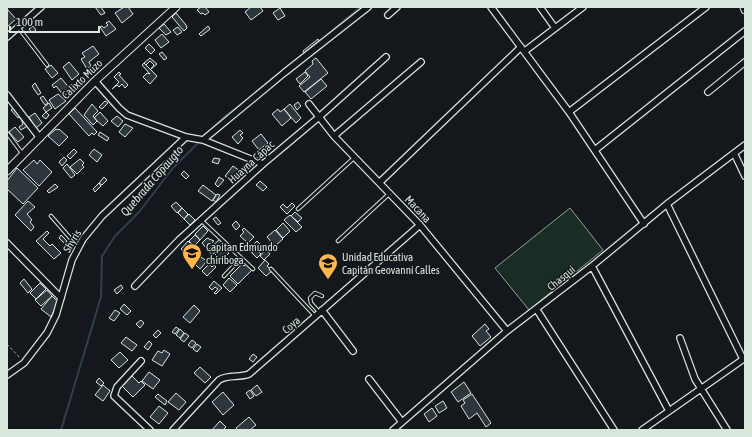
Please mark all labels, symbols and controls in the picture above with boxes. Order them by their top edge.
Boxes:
scale bar [10,8,99,34]
text: 100 m [16,15,43,29]
street label: Calixto Muzo [59,57,105,101]
street label: Huayna Cápac [226,138,277,186]
water label: Quebrada Copaugto [118,143,186,219]
street label: Macana [403,193,433,225]
street label: Shyris [61,227,83,254]
place label: Capitan Edmundo chiriboga [206,241,278,266]
school or university icon: Capitan Edmundo chiriboga [181,242,203,270]
place label: Unidad Educativa Capitán Geovanni Calles [342,251,440,276]
school or university icon: Unidad Educativa Capitán Geovanni Calles [317,252,339,280]
street label: Chasqui [545,263,577,293]
street label: Coya [280,314,302,336]

